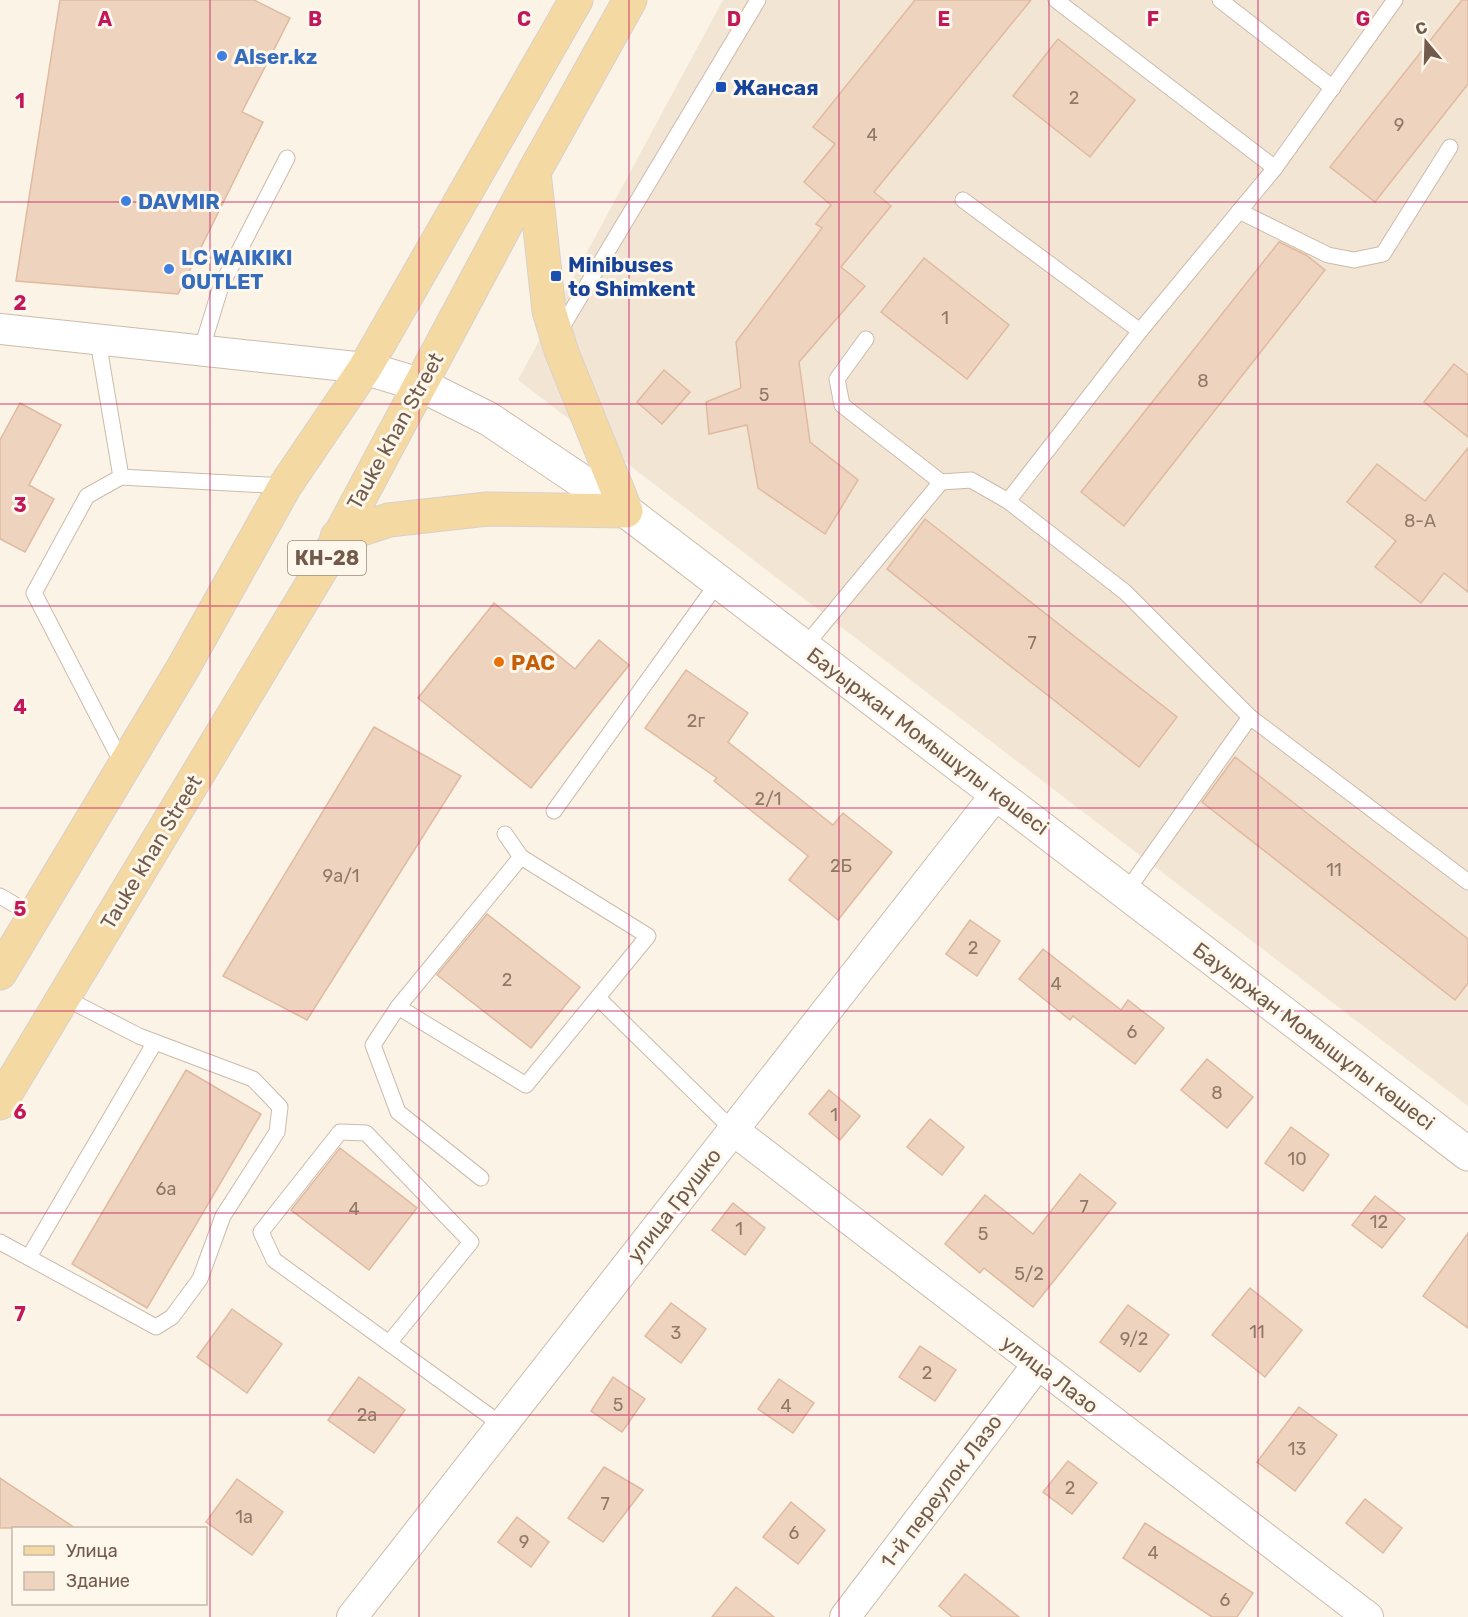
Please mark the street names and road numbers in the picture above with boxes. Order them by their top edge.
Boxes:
street label: Tauke khan Street [342,348,448,514]
road number: КН-28 [288,541,366,575]
street label: Бауыржан Момышұлы көшесі [802,642,1054,840]
street label: Tauke khan Street [95,770,207,934]
street label: Бауыржан Момышұлы көшесі [1188,937,1440,1135]
street label: улица Грушко [622,1143,726,1267]
street label: улица Лазо [997,1329,1103,1419]
street label: 1-й переулок Лазо [875,1409,1007,1573]

